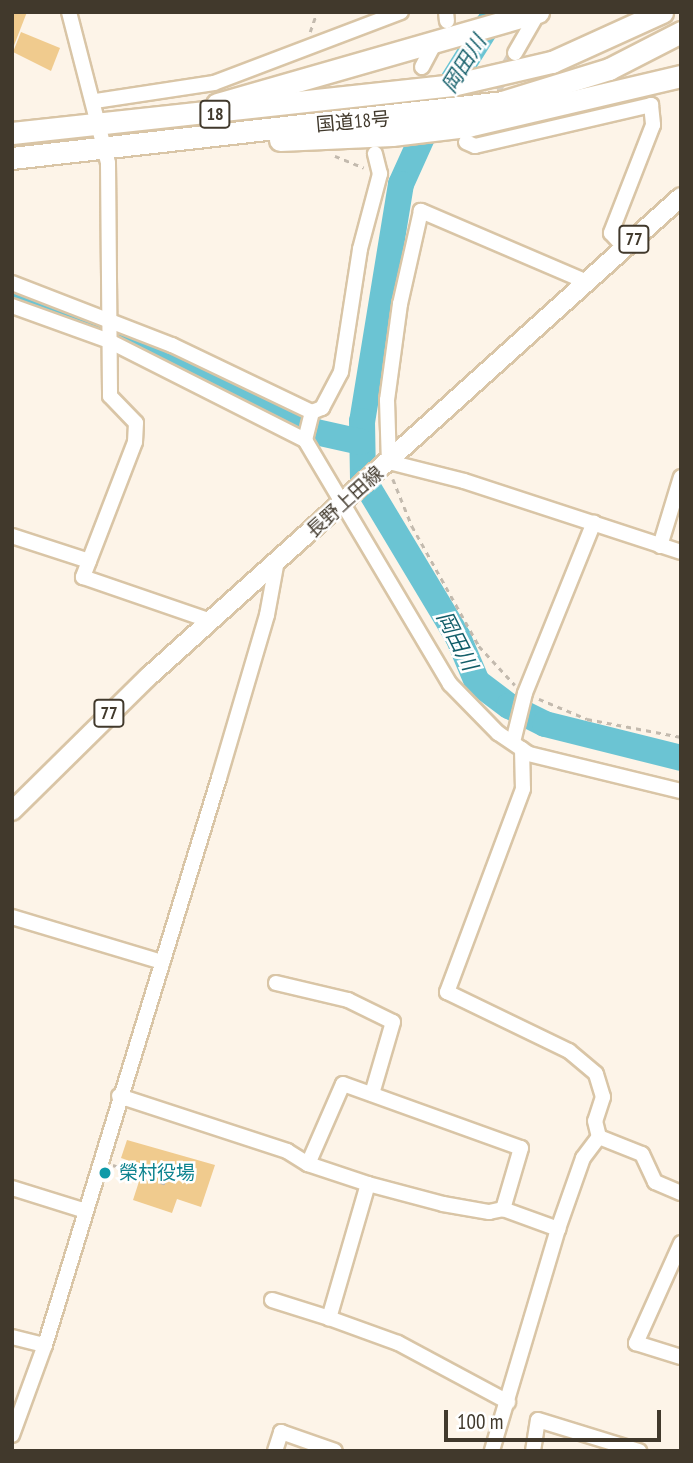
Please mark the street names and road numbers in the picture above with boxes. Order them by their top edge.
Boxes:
road number: 18 [199,100,231,128]
street label: 国道18号 [315,107,391,137]
road number: 77 [618,225,650,254]
street label: 長野上田線 [302,462,388,542]
road number: 77 [93,698,125,728]

